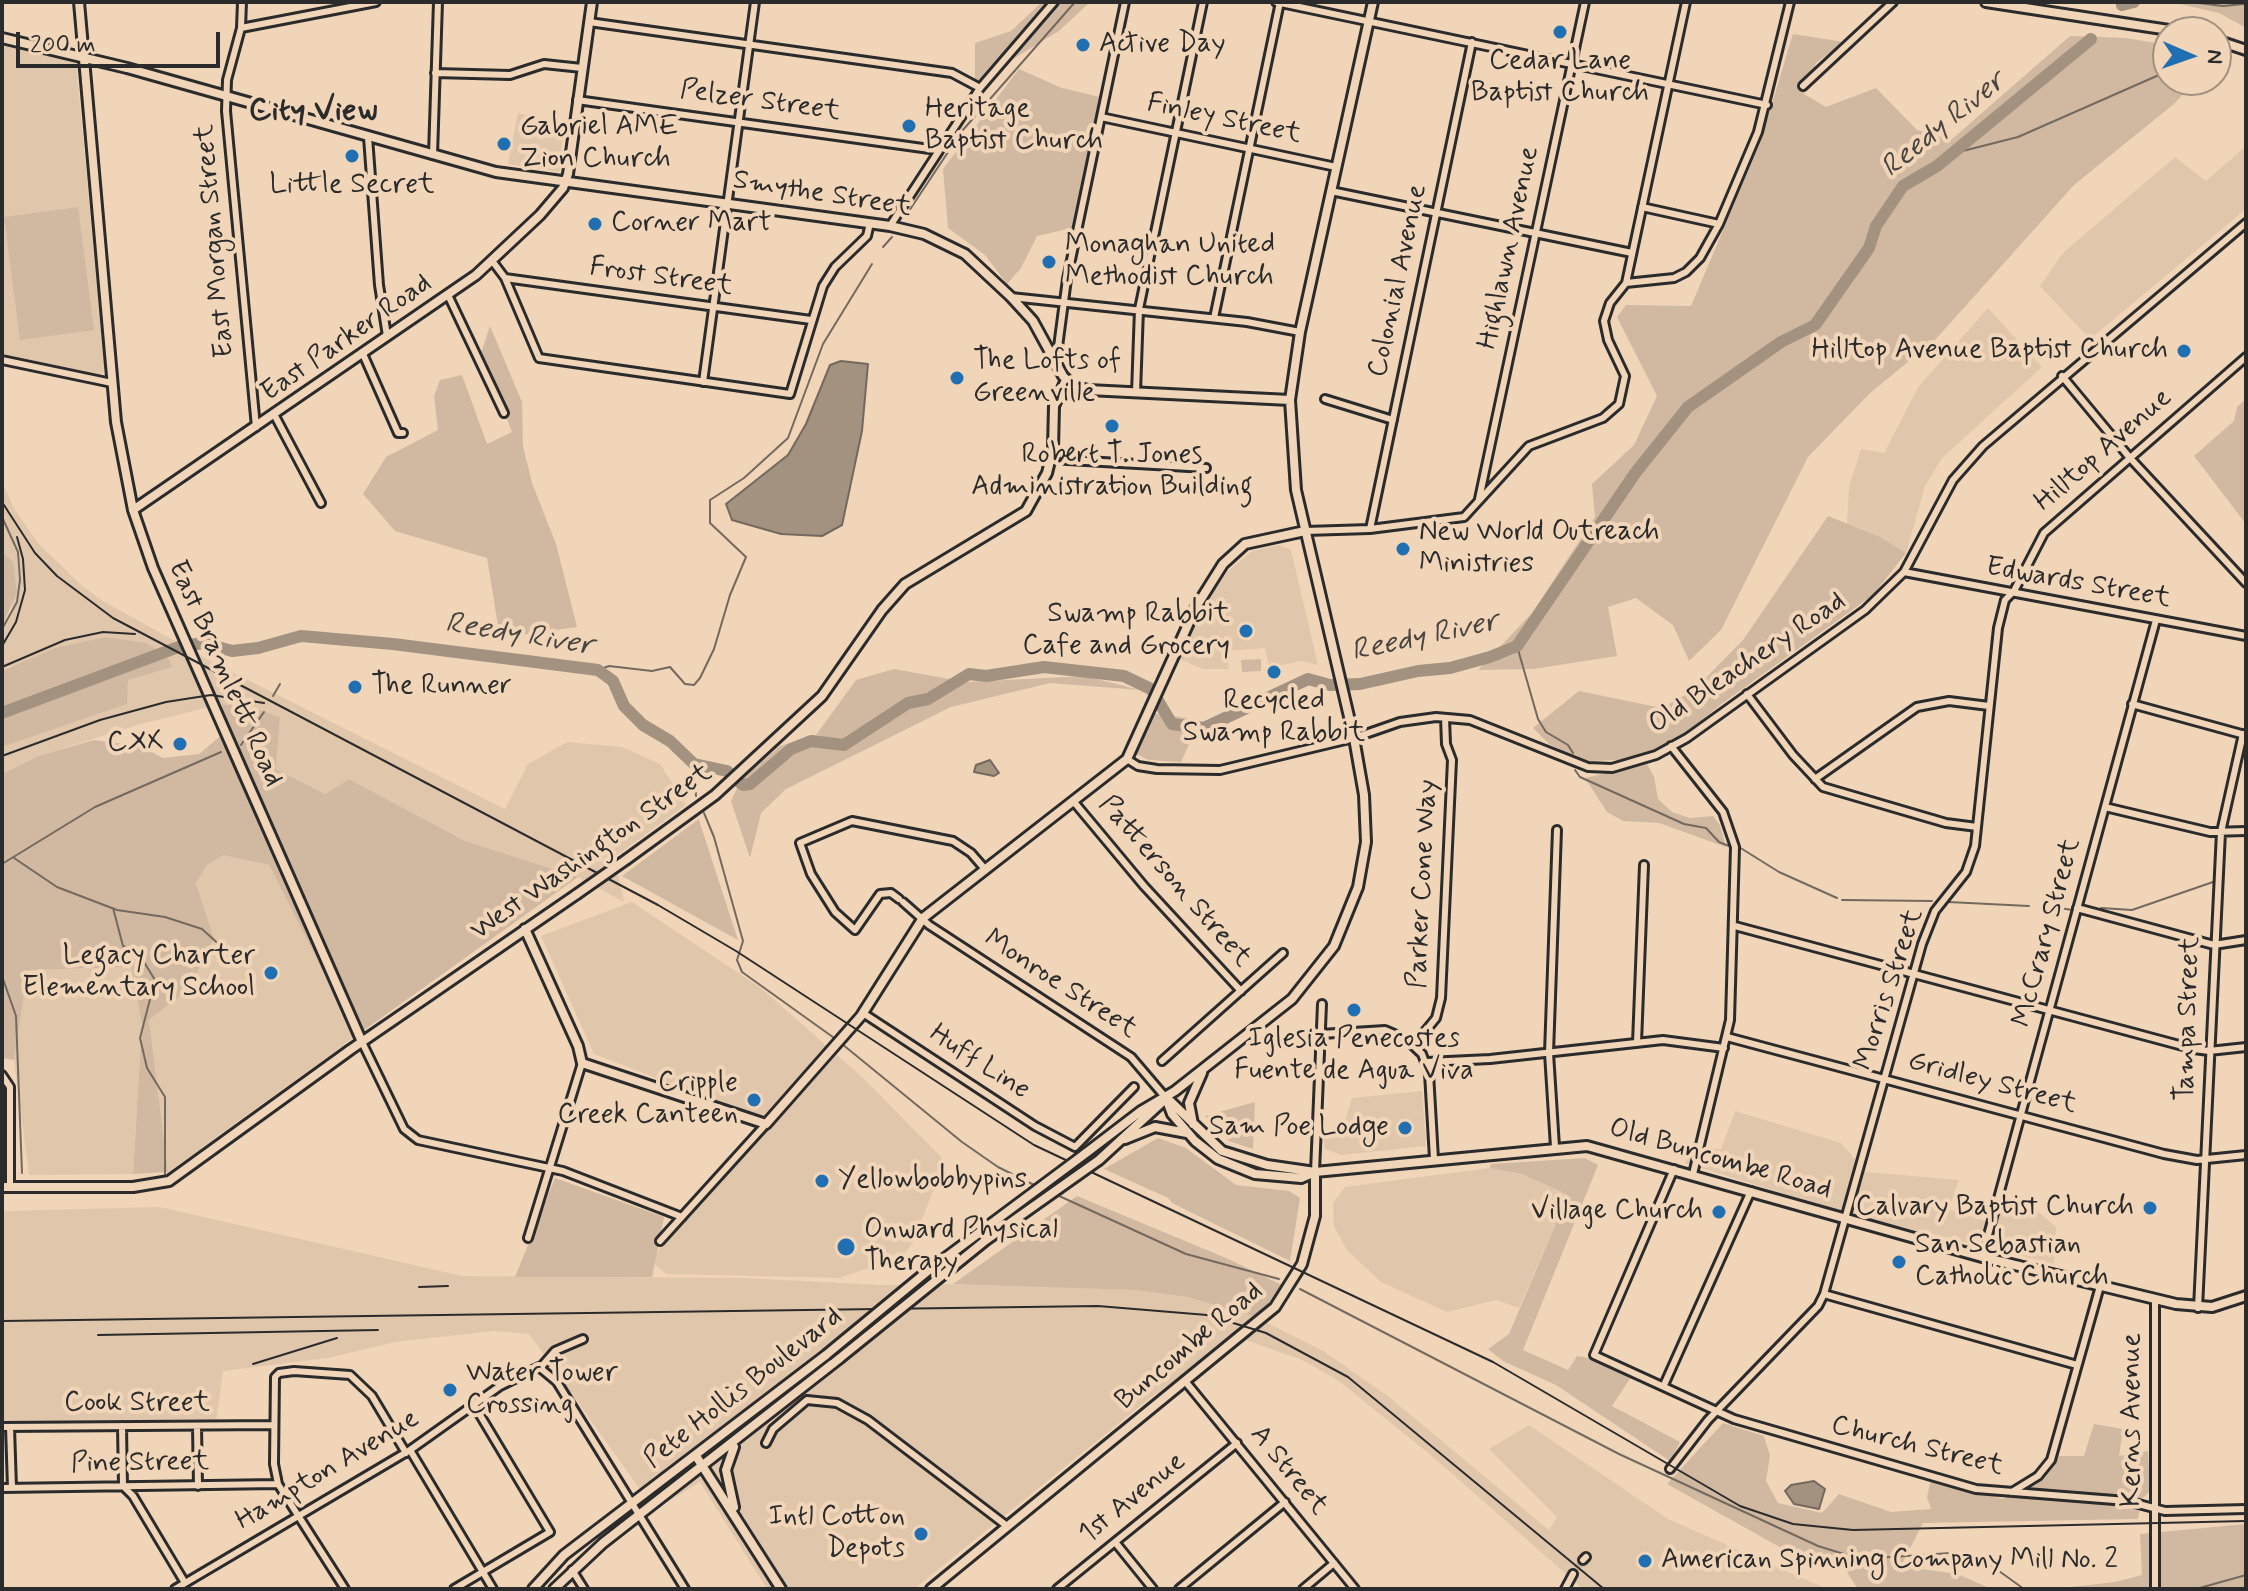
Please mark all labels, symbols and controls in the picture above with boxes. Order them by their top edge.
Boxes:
scale bar [20,16,224,66]
north arrow [2152,16,2232,96]
marker: Cedar Lane Baptist Church [1551,23,1569,41]
place label: Active Day [1099,28,1226,62]
text: 200 m [30,30,96,61]
marker: Active Day [1074,36,1092,54]
place label: Cedar Lane Baptist Church [1471,45,1649,111]
text: N [2200,49,2228,65]
water label: Reedy River [1875,65,2013,187]
street label: Pelzer Street [678,74,842,130]
street label: Finley Street [1144,87,1304,153]
district label: City View [249,93,377,131]
place label: Heritage Baptist Church [925,93,1103,159]
place label: Gabriel AME Zion Church [520,111,678,177]
marker: Heritage Baptist Church [900,117,918,135]
street label: East Morgan Street [189,123,243,359]
marker: Gabriel AME Zion Church [495,135,513,153]
street label: Highlawn Avenue [1472,144,1548,352]
marker: Little Secret [343,147,361,165]
street label: Smythe Street [730,164,914,226]
place label: Little Secret [270,169,434,203]
street label: Colonial Avenue [1362,182,1436,380]
place label: Corner Mart [611,207,771,241]
marker: Corner Mart [586,215,604,233]
place label: Monaghan United Methodist Church [1065,229,1275,295]
street label: Frost Street [587,251,735,305]
marker: Monaghan United Methodist Church [1040,253,1058,271]
street label: East Parker Road [255,268,439,410]
place label: Hilltop Avenue Baptist Church [1812,334,2168,368]
marker: Hilltop Avenue Baptist Church [2175,342,2193,360]
place label: The Lofts of Greenville [973,345,1121,411]
marker: The Lofts of Greenville [948,369,966,387]
street label: Hilltop Avenue [2028,382,2180,520]
marker: Robert T. Jones Administration Building [1103,417,1121,435]
place label: Robert T. Jones Administration Building [971,439,1253,505]
place label: New World Outreach Ministries [1419,516,1659,582]
marker: New World Outreach Ministries [1394,540,1412,558]
street label: Edwards Street [1983,551,2173,617]
street label: East Bramlett Road [159,556,289,792]
street label: Old Bleachery Road [1643,586,1853,742]
place label: Swamp Rabbit Cafe and Grocery [1023,598,1230,664]
water label: Reedy River [1348,605,1502,671]
water label: Reedy River [442,607,596,665]
marker: Swamp Rabbit Cafe and Grocery [1237,622,1255,640]
marker: Recycled Swamp Rabbit [1265,663,1283,681]
place label: The Runner [371,670,512,704]
marker: The Runner [346,678,364,696]
place label: Recycled Swamp Rabbit [1183,685,1365,751]
place label: CXX [107,727,164,761]
marker: CXX [171,735,189,753]
street label: West Washington Street [465,757,719,949]
street label: Parker Cone Way [1402,778,1446,990]
street label: Patterson Street [1090,789,1258,975]
street label: McCrary Street [2007,835,2089,1031]
street label: Morris Street [1848,905,1932,1075]
street label: Monroe Street [977,923,1143,1047]
street label: Tampa Street [2169,936,2209,1102]
place label: Legacy Charter Elementary School [22,940,255,1006]
marker: Legacy Charter Elementary School [262,964,280,982]
marker: Iglesia Penecostes Fuente de Agua Viva [1345,1001,1363,1019]
street label: Huff Line [922,1018,1036,1108]
place label: Iglesia Penecostes Fuente de Agua Viva [1234,1023,1474,1089]
street label: Gridley Street [1904,1045,2080,1123]
place label: Cripple Creek Canteen [557,1067,738,1133]
marker: Cripple Creek Canteen [745,1091,763,1109]
place label: Sam Poe Lodge [1209,1111,1389,1145]
street label: Old Buncombe Road [1605,1112,1835,1208]
marker: Sam Poe Lodge [1396,1119,1414,1137]
place label: Yellowbobbypins [838,1164,1027,1198]
marker: Yellowbobbypins [813,1172,831,1190]
place label: Calvary Baptist Church [1856,1191,2134,1225]
place label: Village Church [1531,1195,1703,1229]
marker: Calvary Baptist Church [2141,1199,2159,1217]
marker: Village Church [1710,1203,1728,1221]
place label: Onward Physical Therapy [864,1214,1058,1280]
place label: San Sebastian Catholic Church [1915,1229,2109,1295]
marker: Onward Physical Therapy [835,1236,857,1258]
marker: San Sebastian Catholic Church [1890,1253,1908,1271]
street label: Buncombe Road [1109,1276,1271,1418]
street label: Pete Hollis Boulevard [638,1301,850,1477]
street label: Kerns Avenue [2116,1333,2150,1507]
place label: Water Tower Crossing [466,1357,618,1423]
marker: Water Tower Crossing [441,1381,459,1399]
street label: Cook Street [64,1387,210,1421]
street label: Hampton Avenue [230,1403,426,1539]
street label: Church Street [1827,1409,2007,1485]
street label: A Street [1242,1419,1334,1523]
street label: Pine Street [71,1446,209,1482]
street label: 1st Avenue [1073,1446,1193,1552]
place label: Intl Cotton Depots [769,1501,905,1567]
marker: Intl Cotton Depots [912,1525,930,1543]
place label: American Spinning Company Mill No. 2 [1661,1544,2118,1578]
marker: American Spinning Company Mill No. 2 [1636,1552,1654,1570]

